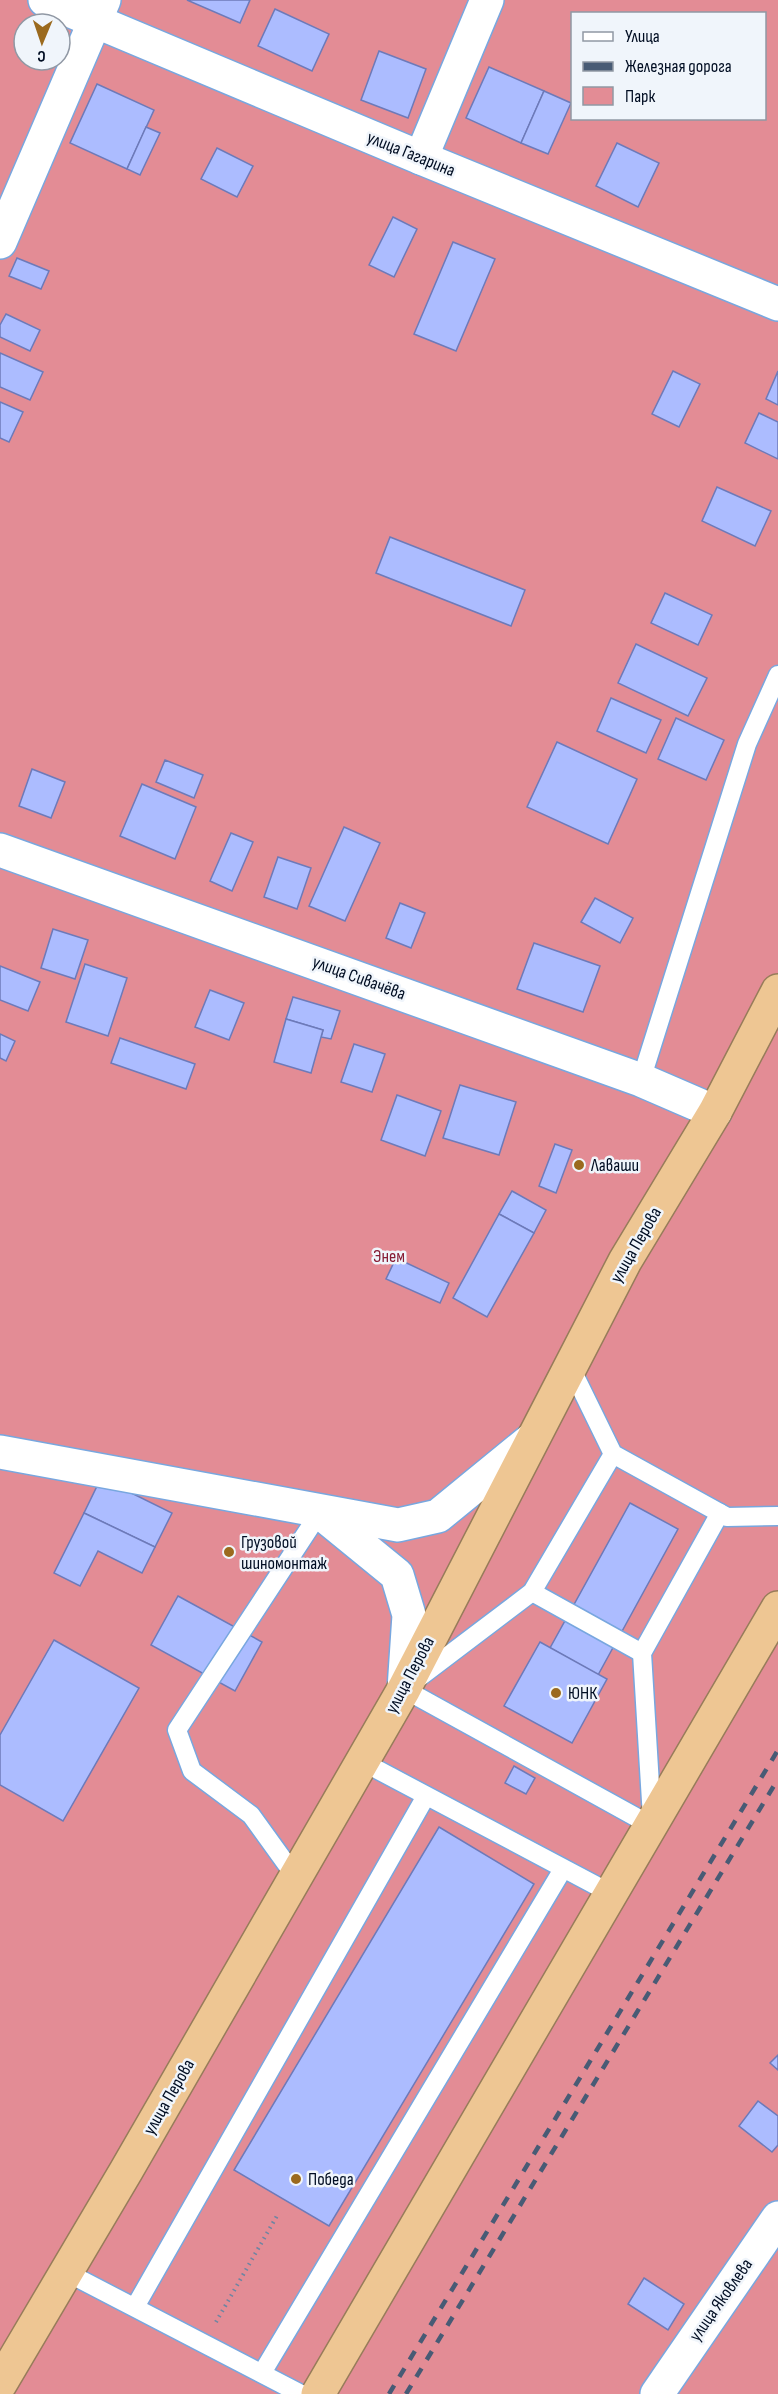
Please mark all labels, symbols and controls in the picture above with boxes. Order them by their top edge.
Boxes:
north arrow [12,12,72,72]
legend [571,12,766,120]
text: Улица [625,26,660,47]
text: С [37,46,46,65]
text: Железная дорога [625,56,732,77]
text: Парк [625,86,656,107]
street label: улица Гагарина [364,127,458,181]
street label: улица Сивачёва [310,951,408,1005]
place label: Лаваши [590,1155,639,1176]
marker: Лаваши [572,1158,586,1172]
street label: улица Перова [606,1203,666,1286]
park label: Энем [373,1246,405,1267]
place label: Грузовой шиномонтаж [241,1532,327,1574]
marker: Грузовой шиномонтаж [222,1545,236,1559]
street label: улица Перова [381,1633,439,1717]
place label: ЮНК [568,1683,598,1704]
marker: ЮНК [549,1686,563,1700]
street label: улица Перова [139,2055,199,2138]
place label: Победа [308,2169,354,2190]
marker: Победа [289,2172,303,2186]
street label: улица Яковлева [685,2255,757,2345]

